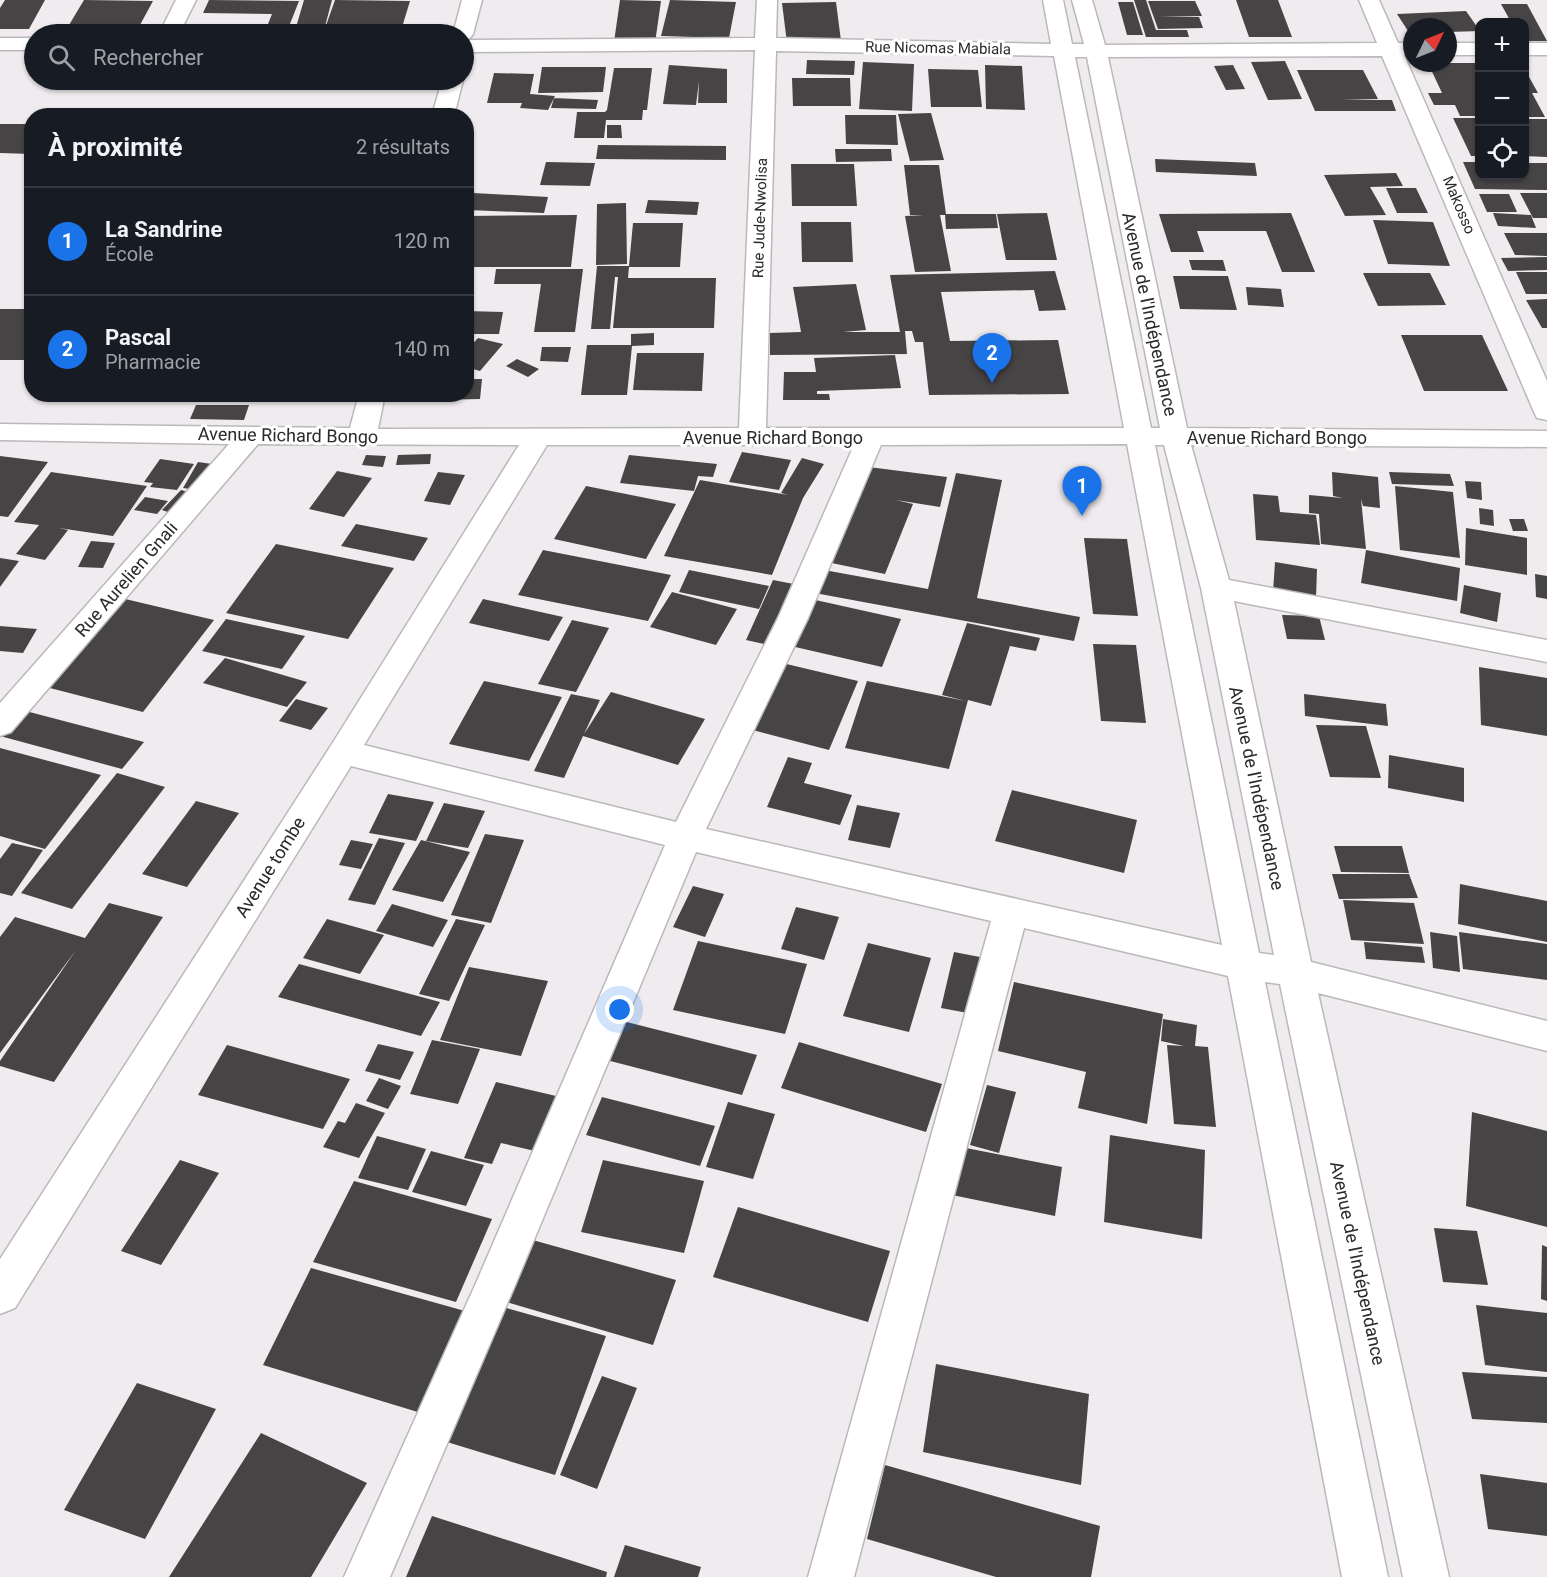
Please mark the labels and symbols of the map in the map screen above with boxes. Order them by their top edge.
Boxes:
north arrow [1403,18,1457,72]
street label: Rue Nicomas Mabiala [865,38,1011,58]
street label: Rue Jude-Nwolisa [749,158,771,278]
street label: Makosso [1439,173,1479,237]
street label: Avenue de l'Indépendance [1118,210,1182,418]
pin: 2 [972,334,1012,383]
street label: Avenue Richard Bongo [198,423,378,447]
street label: Avenue Richard Bongo [683,427,863,448]
street label: Avenue Richard Bongo [1187,427,1367,448]
pin: 1 [1062,466,1102,516]
street label: Rue Aurelien Gnali [70,517,182,641]
street label: Avenue de l'Indépendance [1225,684,1289,892]
street label: Avenue tombe [231,813,309,921]
your location [605,995,634,1024]
street label: Avenue de l'Indépendance [1326,1159,1390,1367]

